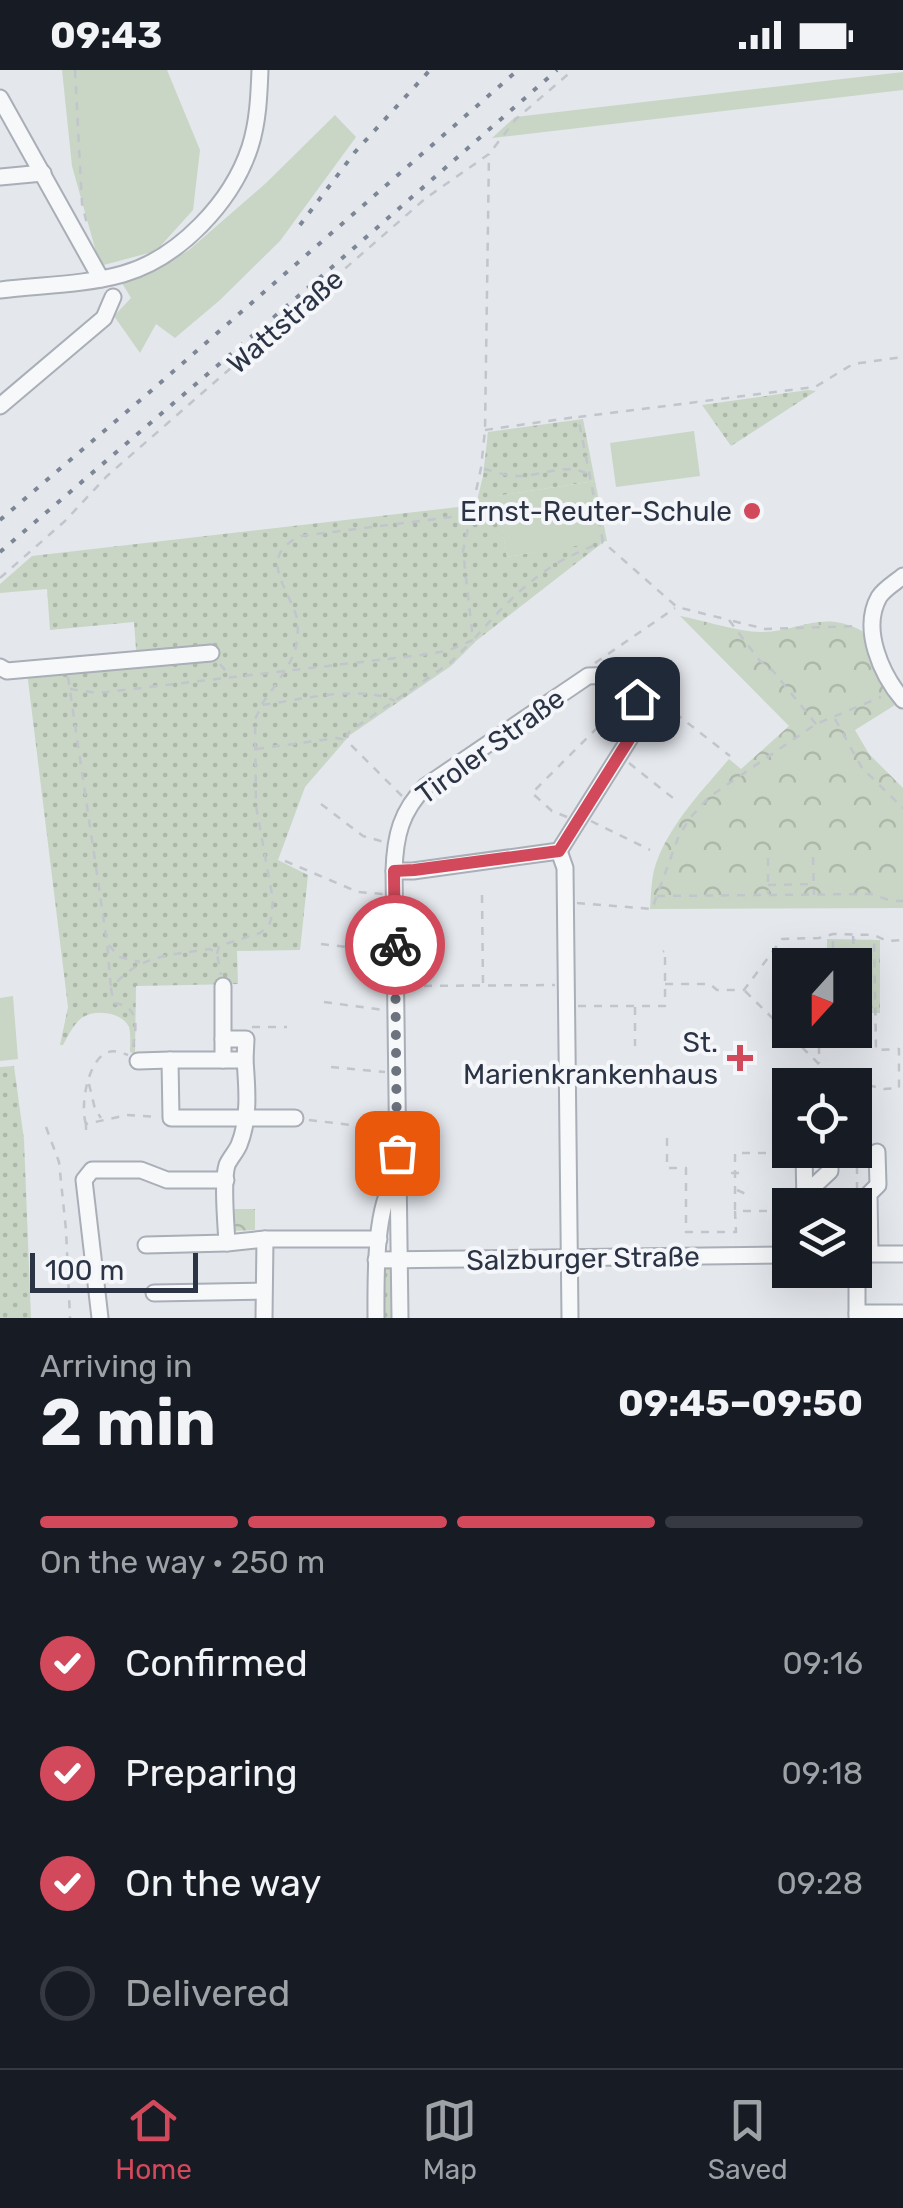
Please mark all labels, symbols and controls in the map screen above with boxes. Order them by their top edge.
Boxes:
text: 09:43 [50,12,162,58]
street label: Wattstraße [221,262,350,381]
place label: Ernst-Reuter-Schule [460,495,732,528]
marker: Ernst-Reuter-Schule [741,500,763,522]
pin [595,657,680,742]
icon: home [610,672,665,727]
street label: Tiroler Straße [410,682,571,811]
courier [345,895,445,995]
icon: bike [368,918,423,973]
north arrow [772,948,872,1048]
map controls [772,948,872,1288]
place label: St. Marienkrankenhaus [463,1026,718,1091]
marker: St. Marienkrankenhaus [727,1045,753,1071]
button: locate [772,1068,872,1168]
pin [355,1111,440,1196]
icon: bag [370,1126,425,1181]
button: layers [772,1188,872,1288]
street label: Salzburger Straße [466,1240,700,1277]
scale bar [30,1248,198,1292]
text: 100 m [45,1254,124,1287]
text: Arriving in [40,1347,192,1385]
text: 09:45–09:50 [618,1380,863,1426]
text: 2 min [40,1384,216,1461]
text: On the way · 250 m [40,1543,325,1581]
icon: check [40,1636,95,1691]
text: Confirmed [125,1640,308,1686]
text: 09:16 [783,1644,863,1682]
icon: check [40,1746,95,1801]
text: Preparing [125,1750,298,1796]
text: 09:18 [781,1754,863,1792]
icon: check [40,1856,95,1911]
text: On the way [125,1860,321,1906]
text: 09:28 [776,1864,863,1902]
text: Delivered [125,1970,290,2016]
tab: Home [115,2093,192,2186]
tab: Map [422,2093,477,2186]
tab: Saved [708,2093,788,2186]

